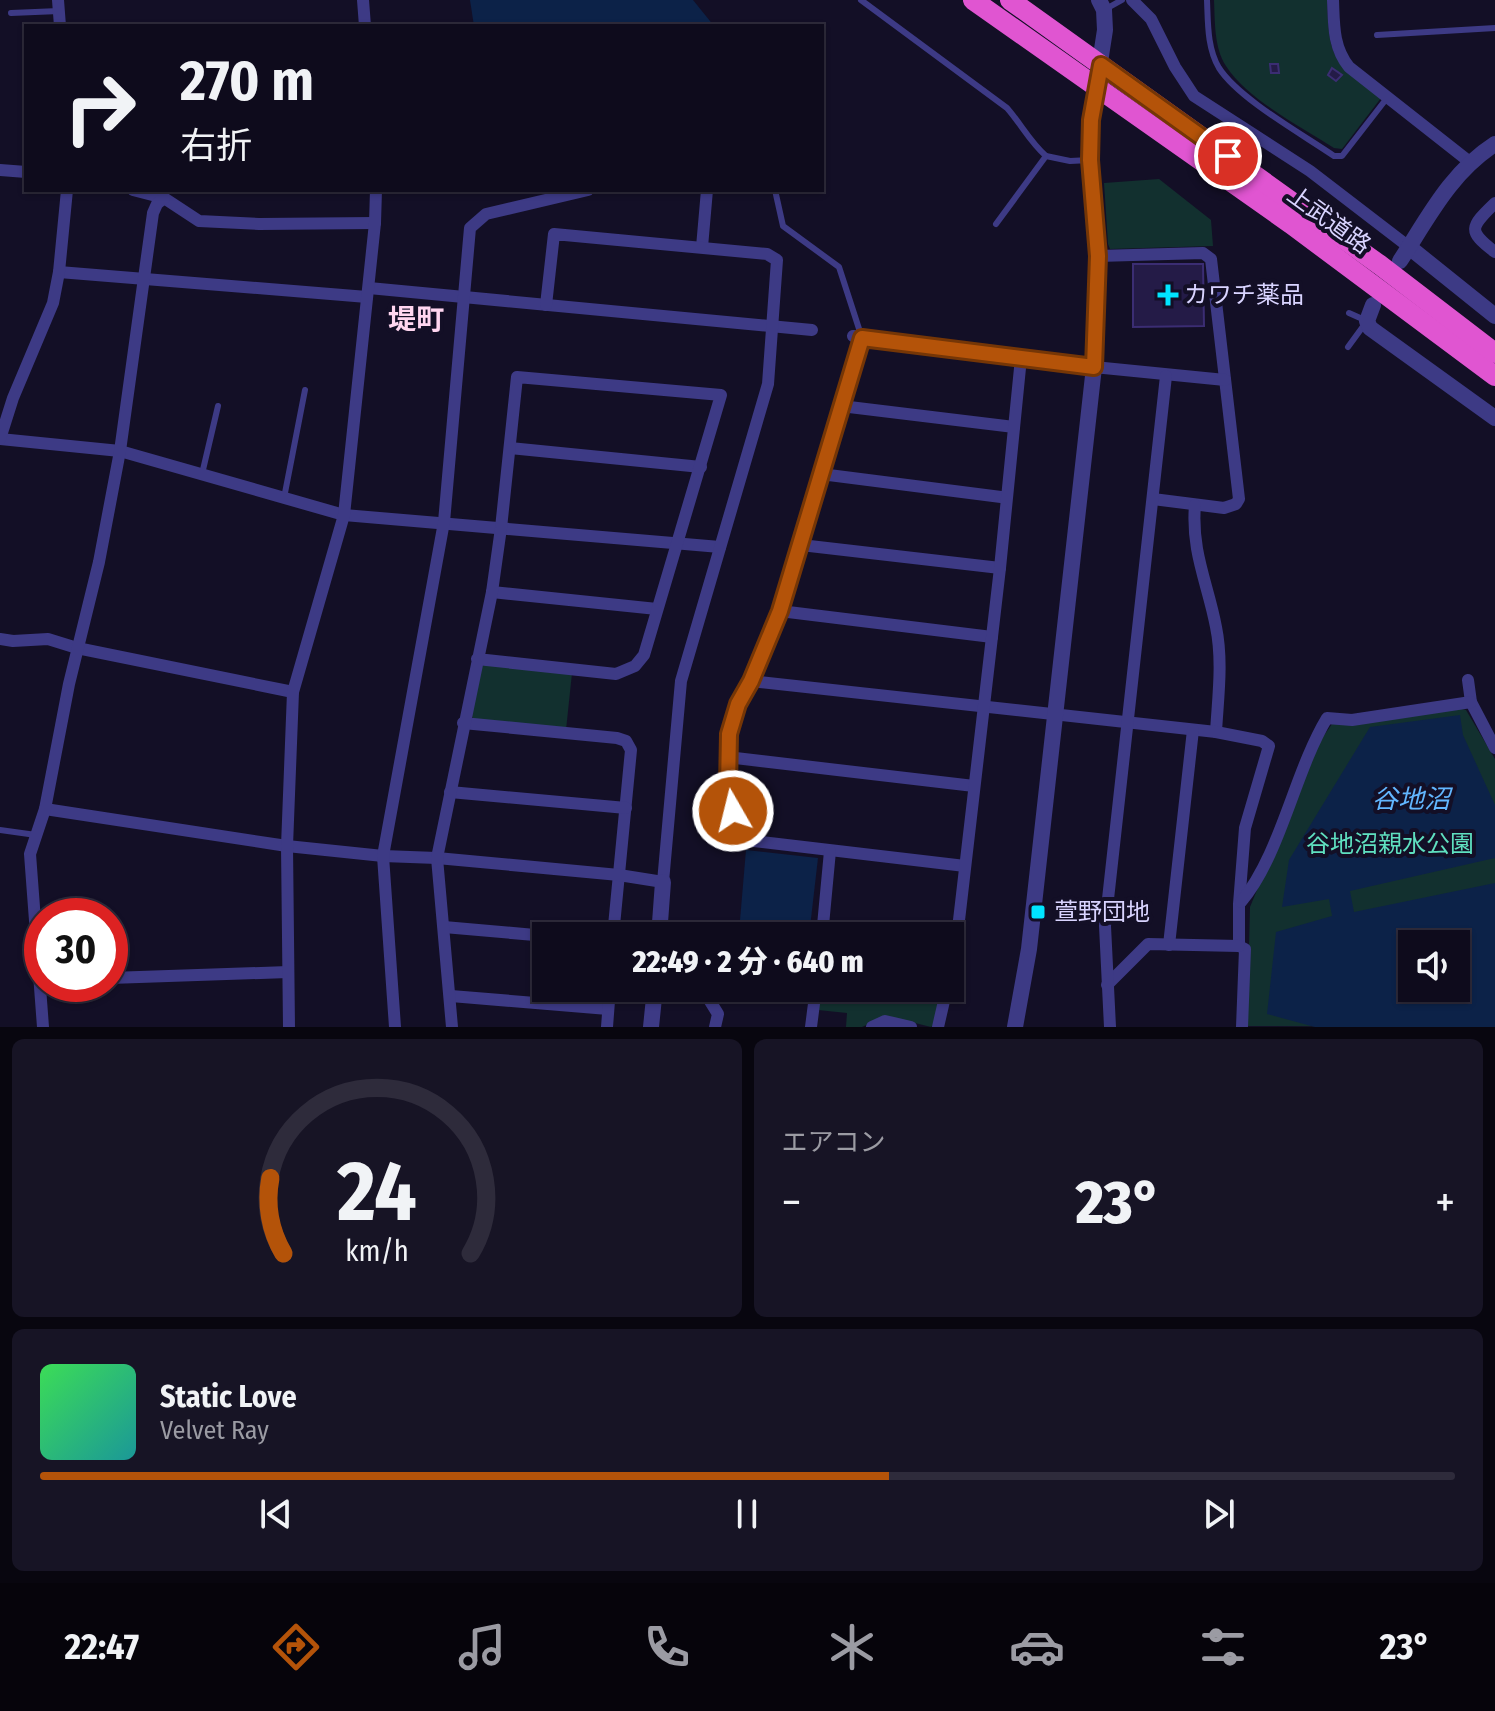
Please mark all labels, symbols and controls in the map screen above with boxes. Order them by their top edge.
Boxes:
text: 270 m [180,48,314,115]
icon: right [48,56,152,160]
pin [1194,122,1262,190]
text: 右折 [180,124,252,168]
icon: arrive [1206,134,1250,178]
street label: 上武道路 [1282,180,1376,260]
place label: カワチ薬品 [1184,281,1304,309]
marker: カワチ薬品 [1159,286,1177,304]
district label: 堤町 [388,303,444,336]
position arrow [691,769,775,853]
water label: 谷地沼 [1372,784,1454,815]
park label: 谷地沼親水公園 [1306,830,1474,858]
speed limit sign: 30 [24,898,128,1002]
place label: 萱野団地 [1054,898,1150,926]
marker: 萱野団地 [1029,903,1047,921]
map controls [1398,930,1470,1002]
button: sound [1398,930,1470,1002]
text: 22:49 · 2 分 · 640 m [632,944,864,980]
text: エアコン [782,1127,886,1158]
text: 24 [336,1142,417,1242]
text: 23° [1076,1167,1161,1239]
text: − [782,1176,801,1229]
text: + [1435,1176,1455,1229]
text: km/h [345,1234,409,1269]
text: Static Love [160,1379,297,1415]
text: Velvet Ray [160,1415,269,1446]
icon: previous [254,1492,298,1536]
icon: pause [725,1492,769,1536]
icon: next [1197,1492,1241,1536]
icon: directions [268,1619,324,1675]
icon: music [454,1619,510,1675]
icon: phone [639,1619,695,1675]
icon: climate [824,1619,880,1675]
icon: car [1009,1619,1065,1675]
icon: filters [1195,1619,1251,1675]
text: 22:47 [65,1625,139,1669]
text: 23° [1380,1625,1430,1669]

